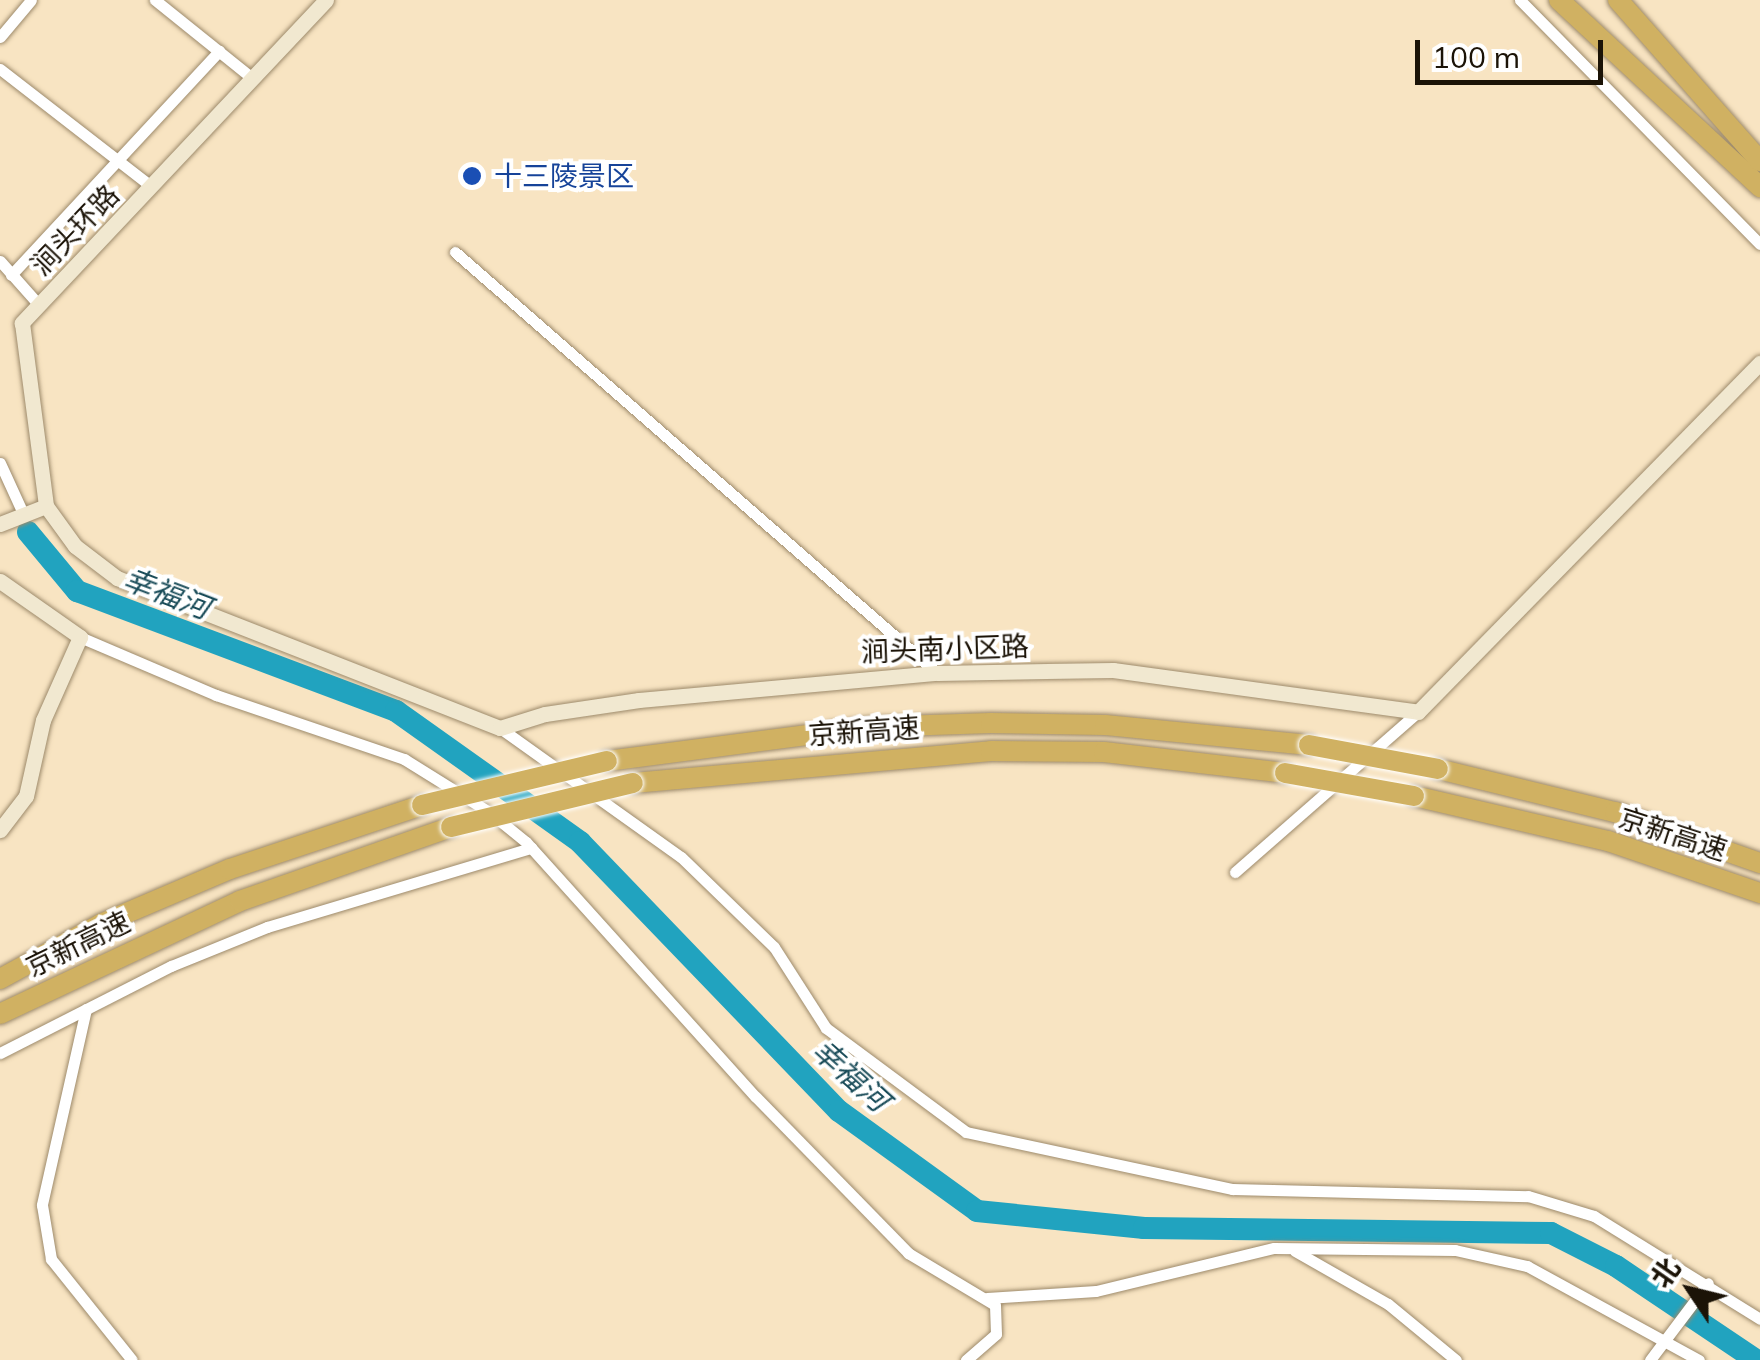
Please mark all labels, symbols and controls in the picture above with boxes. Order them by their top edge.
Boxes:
scale bar [1420,20,1608,82]
text: 100 m [1432,38,1520,76]
place label: 十三陵景区 [494,159,634,193]
marker: 十三陵景区 [459,163,485,189]
street label: 涧头环路 [24,178,126,282]
water label: 幸福河 [119,560,215,626]
street label: 涧头南小区路 [860,629,1030,669]
street label: 京新高速 [807,710,921,752]
street label: 京新高速 [1615,801,1731,867]
street label: 京新高速 [20,904,136,984]
water label: 幸福河 [806,1032,896,1118]
north arrow [1640,1240,1740,1340]
text: 北 [1643,1251,1687,1294]

